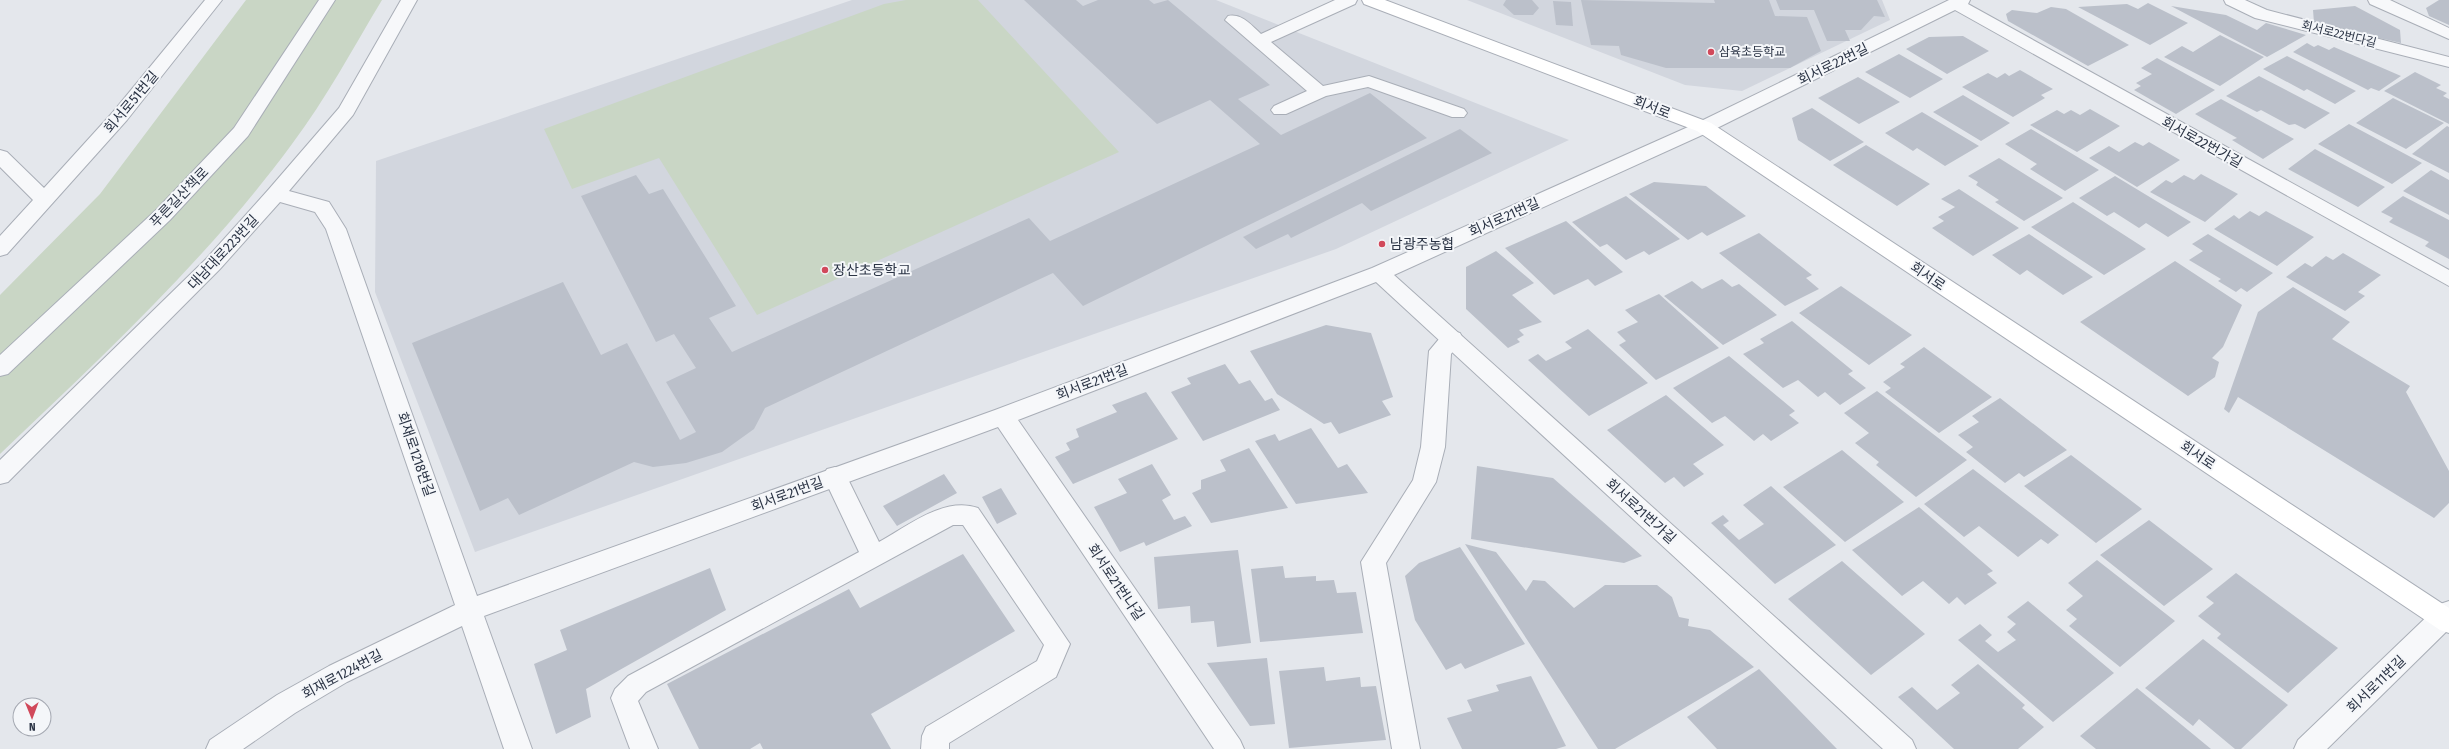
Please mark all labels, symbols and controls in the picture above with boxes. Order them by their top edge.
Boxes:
street label: 회서로22번다길 [2300,18,2378,50]
street label: 회서로22번길 [1795,40,1871,89]
place label: 삼육초등학교 [1719,45,1785,59]
marker: 삼육초등학교 [1706,47,1716,57]
street label: 회서로51번길 [101,68,162,137]
street label: 회서로 [1631,93,1673,122]
street label: 회서로22번가길 [2158,113,2245,172]
street label: 푸른길산책로 [146,164,212,231]
street label: 회서로21번길 [1466,194,1542,241]
street label: 대남대로223번길 [184,211,262,293]
place label: 남광주농협 [1390,236,1454,253]
marker: 남광주농협 [1377,239,1387,249]
street label: 회서로 [1907,259,1949,294]
place label: 장산초등학교 [833,262,910,279]
marker: 장산초등학교 [820,265,830,275]
street label: 회서로21번길 [1054,361,1131,404]
street label: 회재로1218번길 [393,410,438,499]
street label: 회서로 [2177,438,2219,473]
street label: 회서로21번길 [749,474,826,515]
street label: 회서로21번가길 [1602,475,1679,547]
street label: 회서로21번나길 [1084,541,1147,624]
street label: 회재로1224번길 [299,646,385,703]
street label: 회서로11번길 [2343,652,2409,717]
north arrow [12,697,52,737]
text: N [29,720,36,733]

